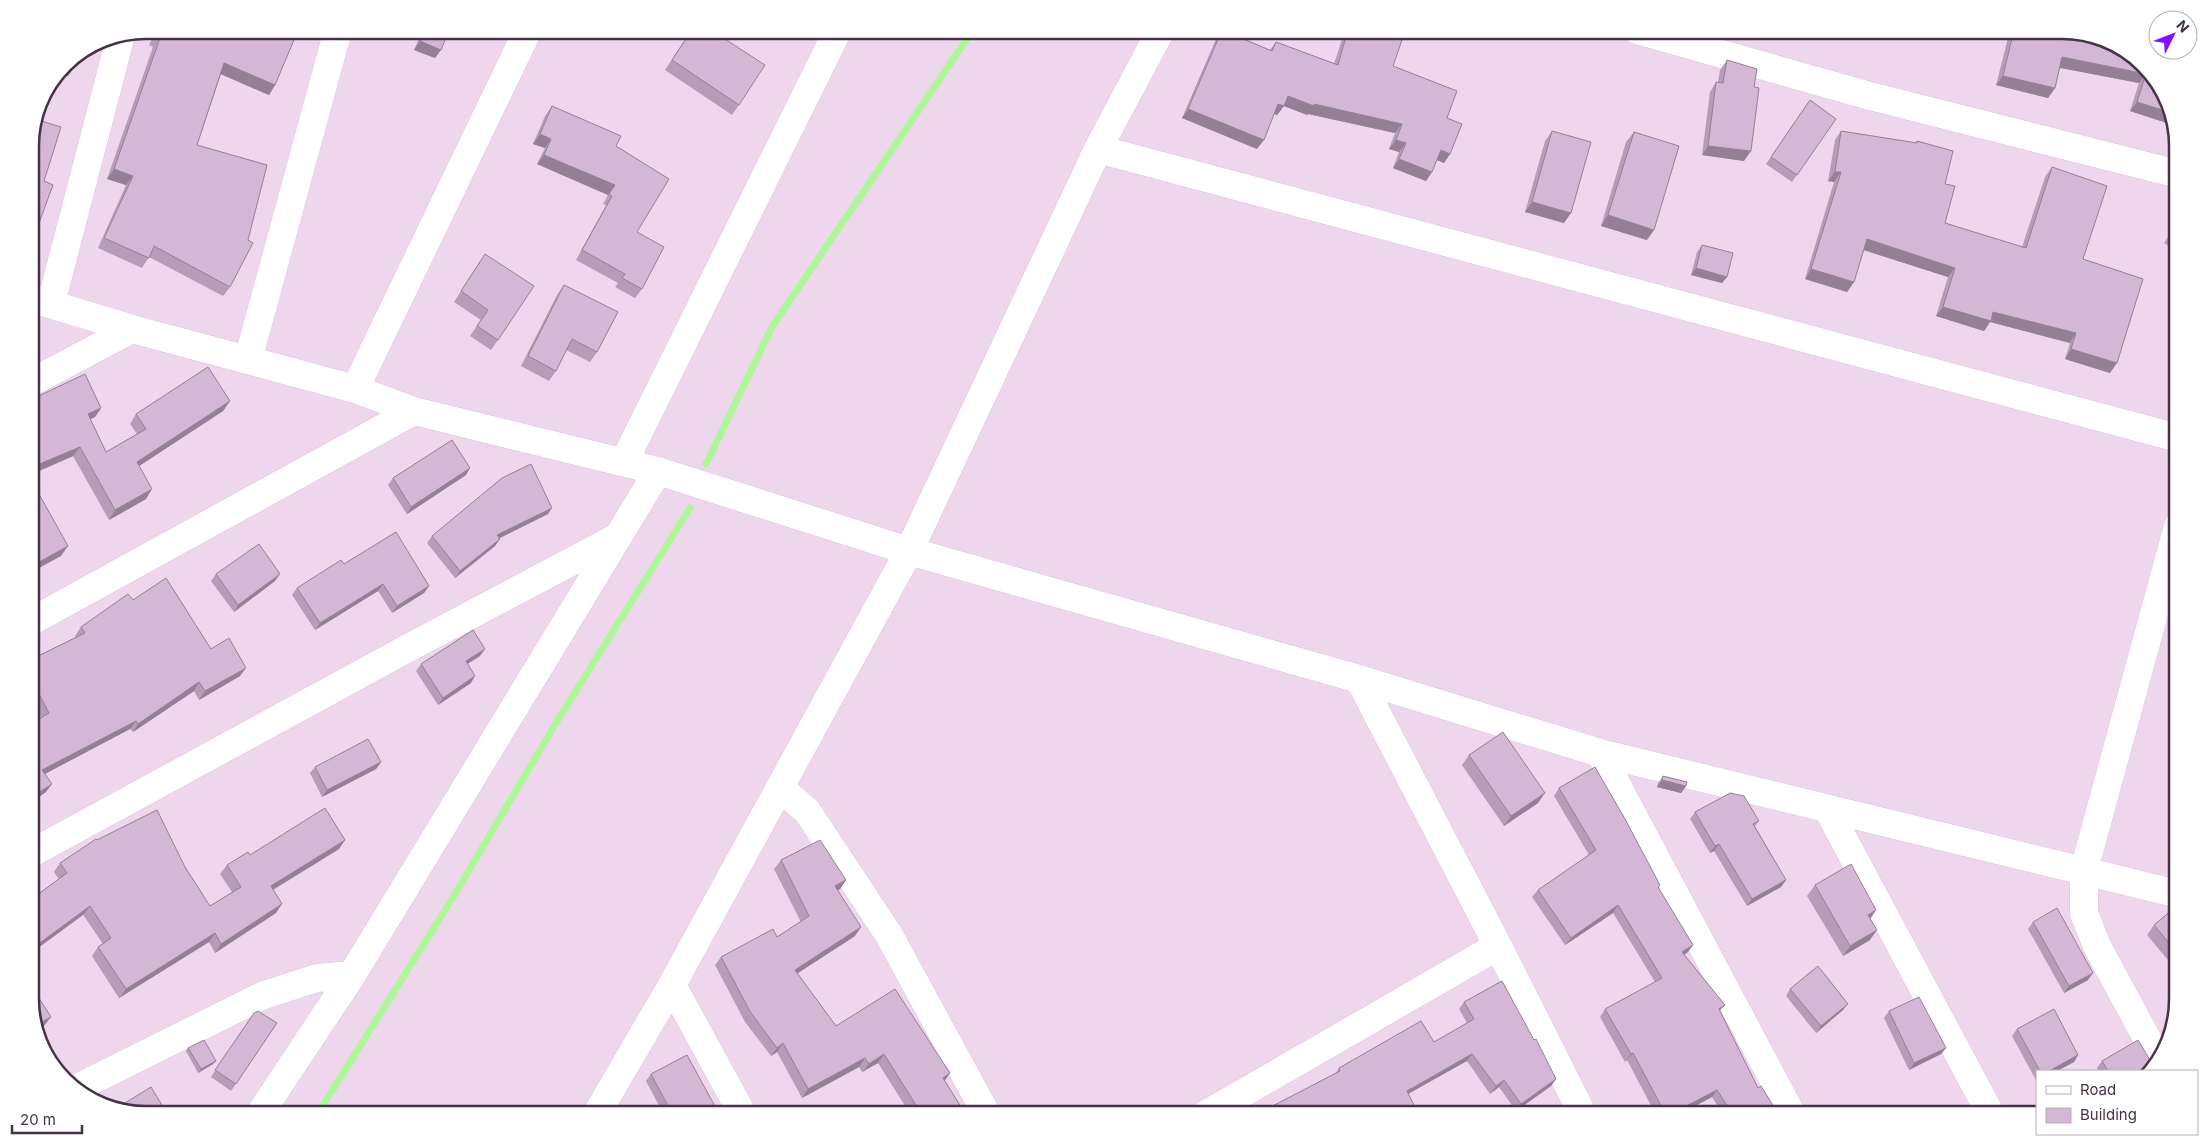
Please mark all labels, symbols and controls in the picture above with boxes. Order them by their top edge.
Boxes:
north arrow [2148,10,2198,60]
text: N [2173,16,2193,36]
legend [2036,1070,2198,1135]
text: Road [2080,1080,2116,1099]
scale bar [12,1102,82,1134]
text: Building [2080,1105,2137,1124]
text: 20 m [20,1110,56,1129]

